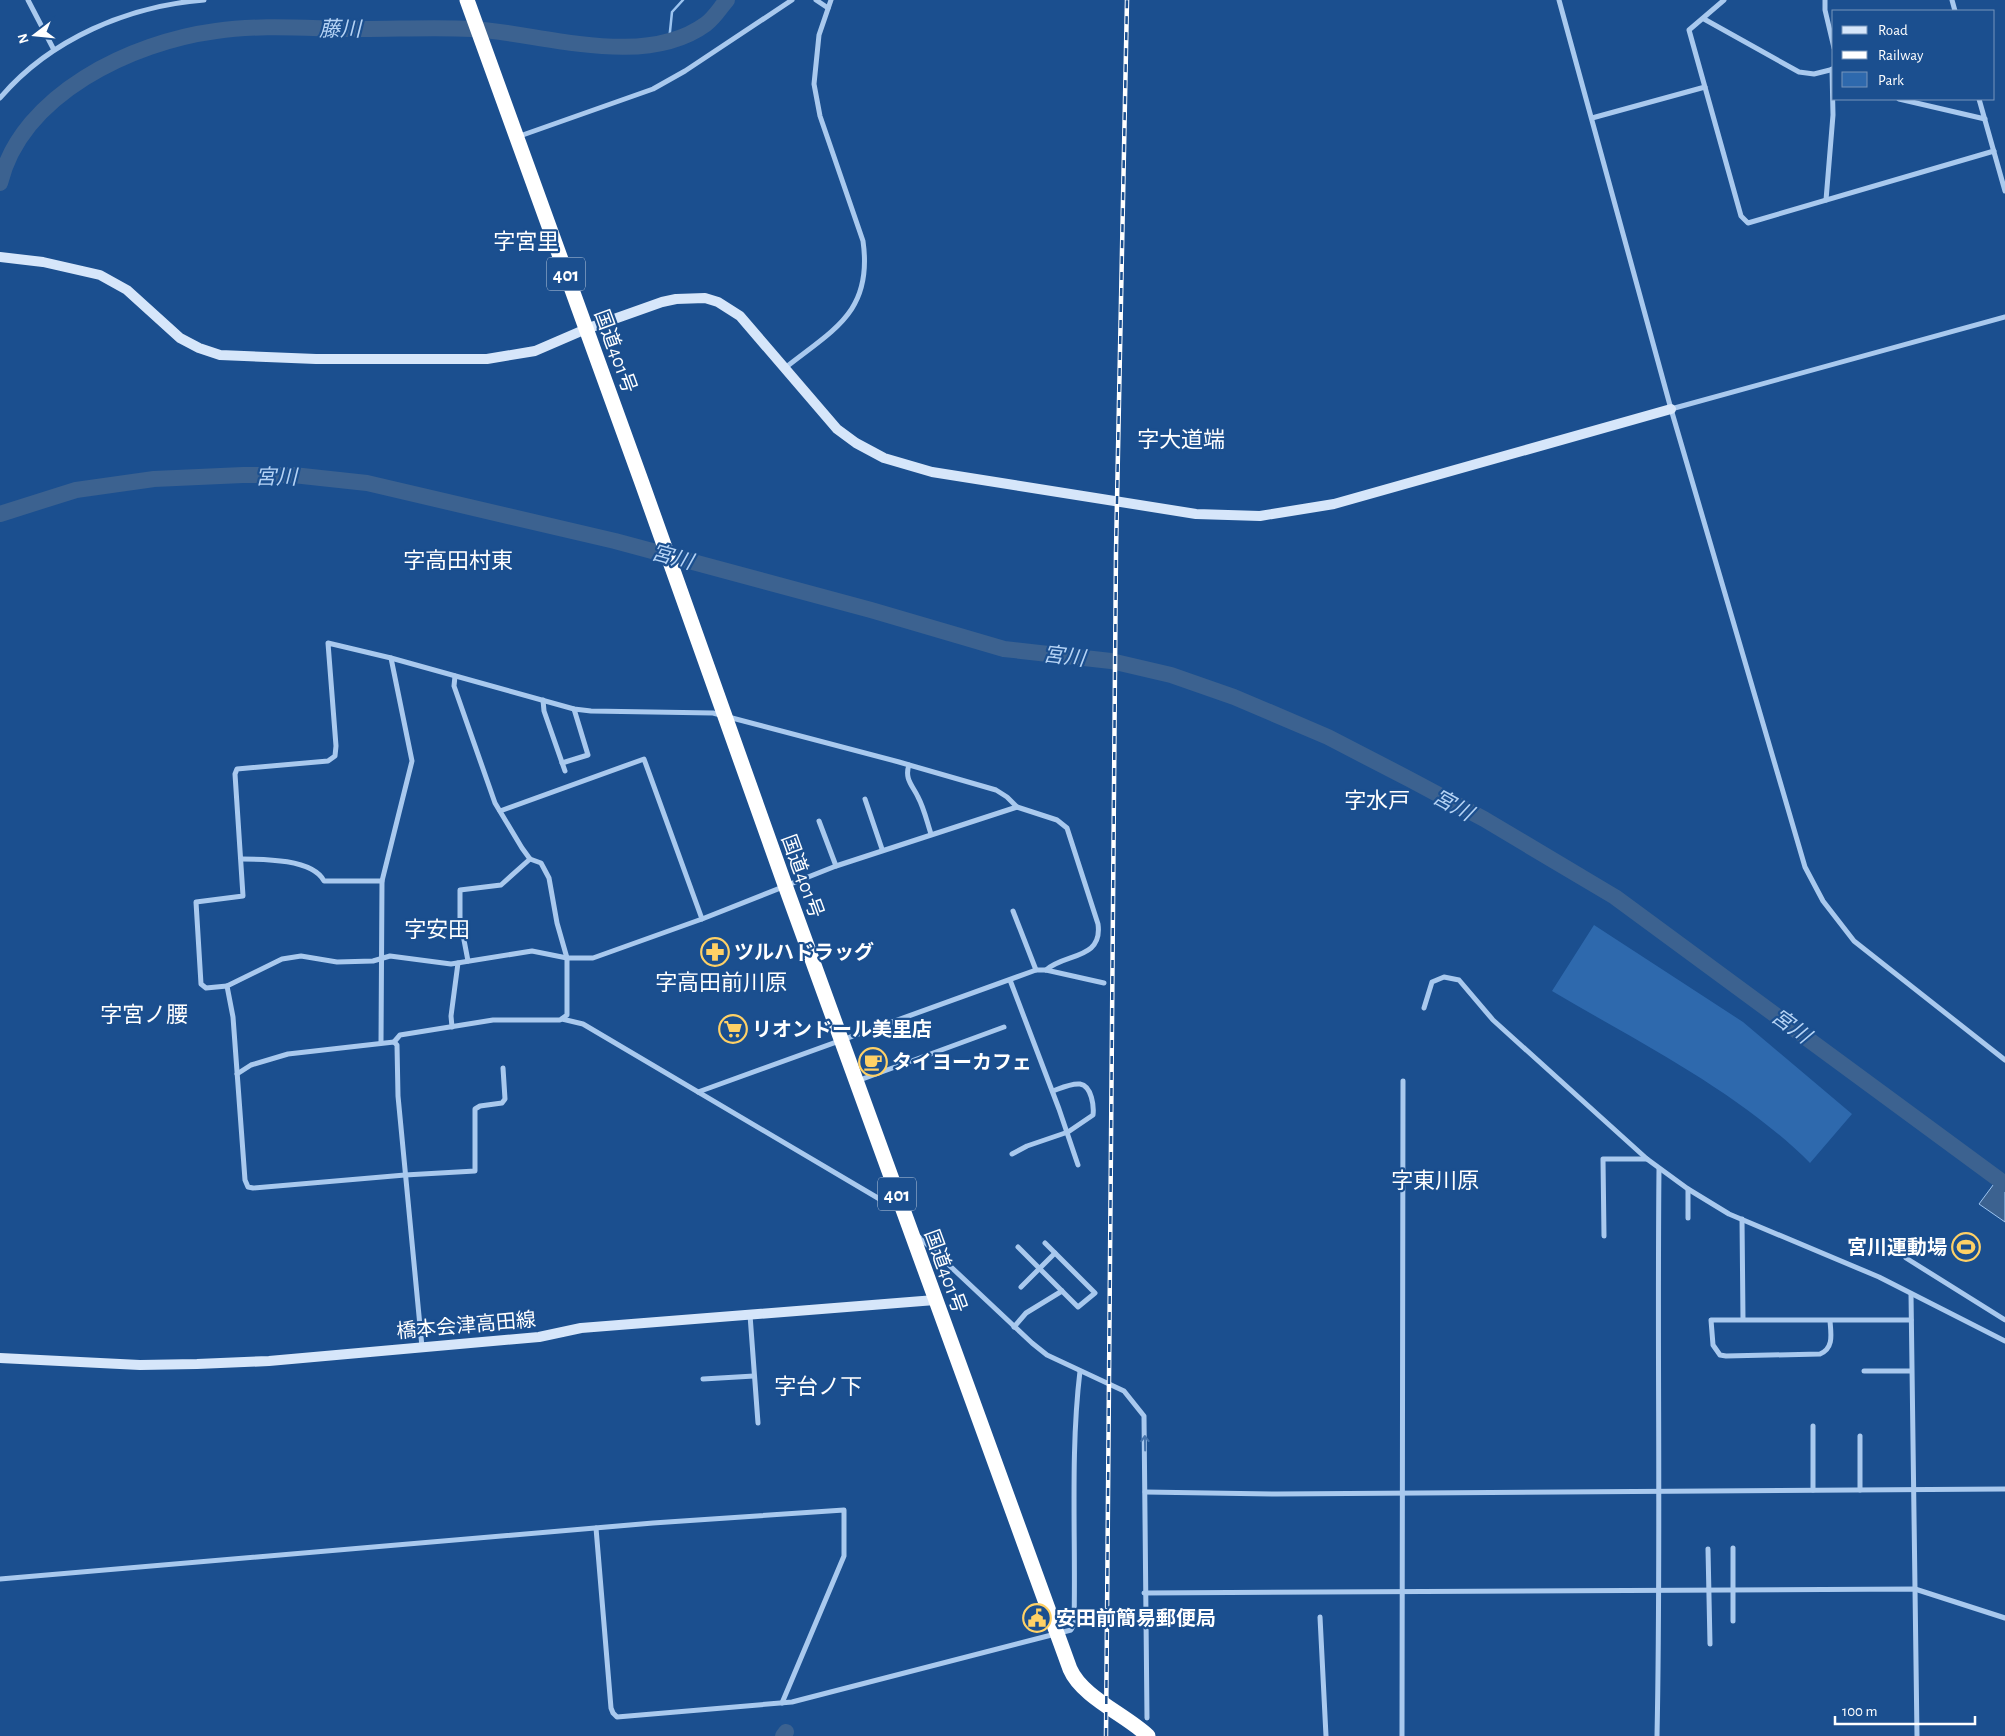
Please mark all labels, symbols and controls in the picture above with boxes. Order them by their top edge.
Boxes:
north arrow [10,10,60,60]
legend [1832,10,1995,100]
water label: 藤川 [319,18,363,40]
text: Road [1878,23,1908,38]
text: N [15,32,32,45]
text: Railway [1878,48,1924,63]
text: Park [1878,73,1904,88]
district label: 字宮里 [493,230,559,253]
road number: 401 [547,258,585,290]
street label: 国道401号 [591,307,640,396]
district label: 字大道端 [1137,428,1225,451]
water label: 宮川 [255,466,299,488]
water label: 宮川 [649,541,697,574]
district label: 字高田村東 [403,549,513,572]
water label: 宮川 [1042,643,1088,670]
water label: 宮川 [1429,785,1478,826]
district label: 字水戸 [1344,789,1410,812]
street label: 国道401号 [778,832,827,921]
district label: 字安田 [404,918,470,941]
pharmacy icon: ツルハドラッグ [700,937,730,967]
place label: ツルハドラッグ [734,941,874,963]
district label: 字高田前川原 [655,971,787,994]
district label: 字宮ノ腰 [100,1003,188,1026]
water label: 宮川 [1768,1005,1816,1048]
supermarket icon: リオンドール美里店 [718,1014,748,1044]
place label: リオンドール美里店 [752,1019,932,1040]
cafe icon: タイヨーカフェ [858,1047,888,1077]
place label: タイヨーカフェ [892,1052,1032,1073]
district label: 字東川原 [1391,1169,1479,1192]
road number: 401 [878,1178,916,1210]
street label: 国道401号 [921,1227,970,1316]
sports icon: 宮川運動場 [1951,1232,1981,1262]
place label: 宮川運動場 [1847,1237,1947,1258]
street label: 橋本会津高田線 [395,1308,537,1342]
district label: 字台ノ下 [774,1375,862,1398]
one-way arrow [1140,1436,1150,1452]
public building icon: 安田前簡易郵便局 [1022,1603,1052,1633]
place label: 安田前簡易郵便局 [1056,1607,1216,1629]
scale bar [1835,1694,1975,1726]
text: 100 m [1842,1704,1877,1719]

